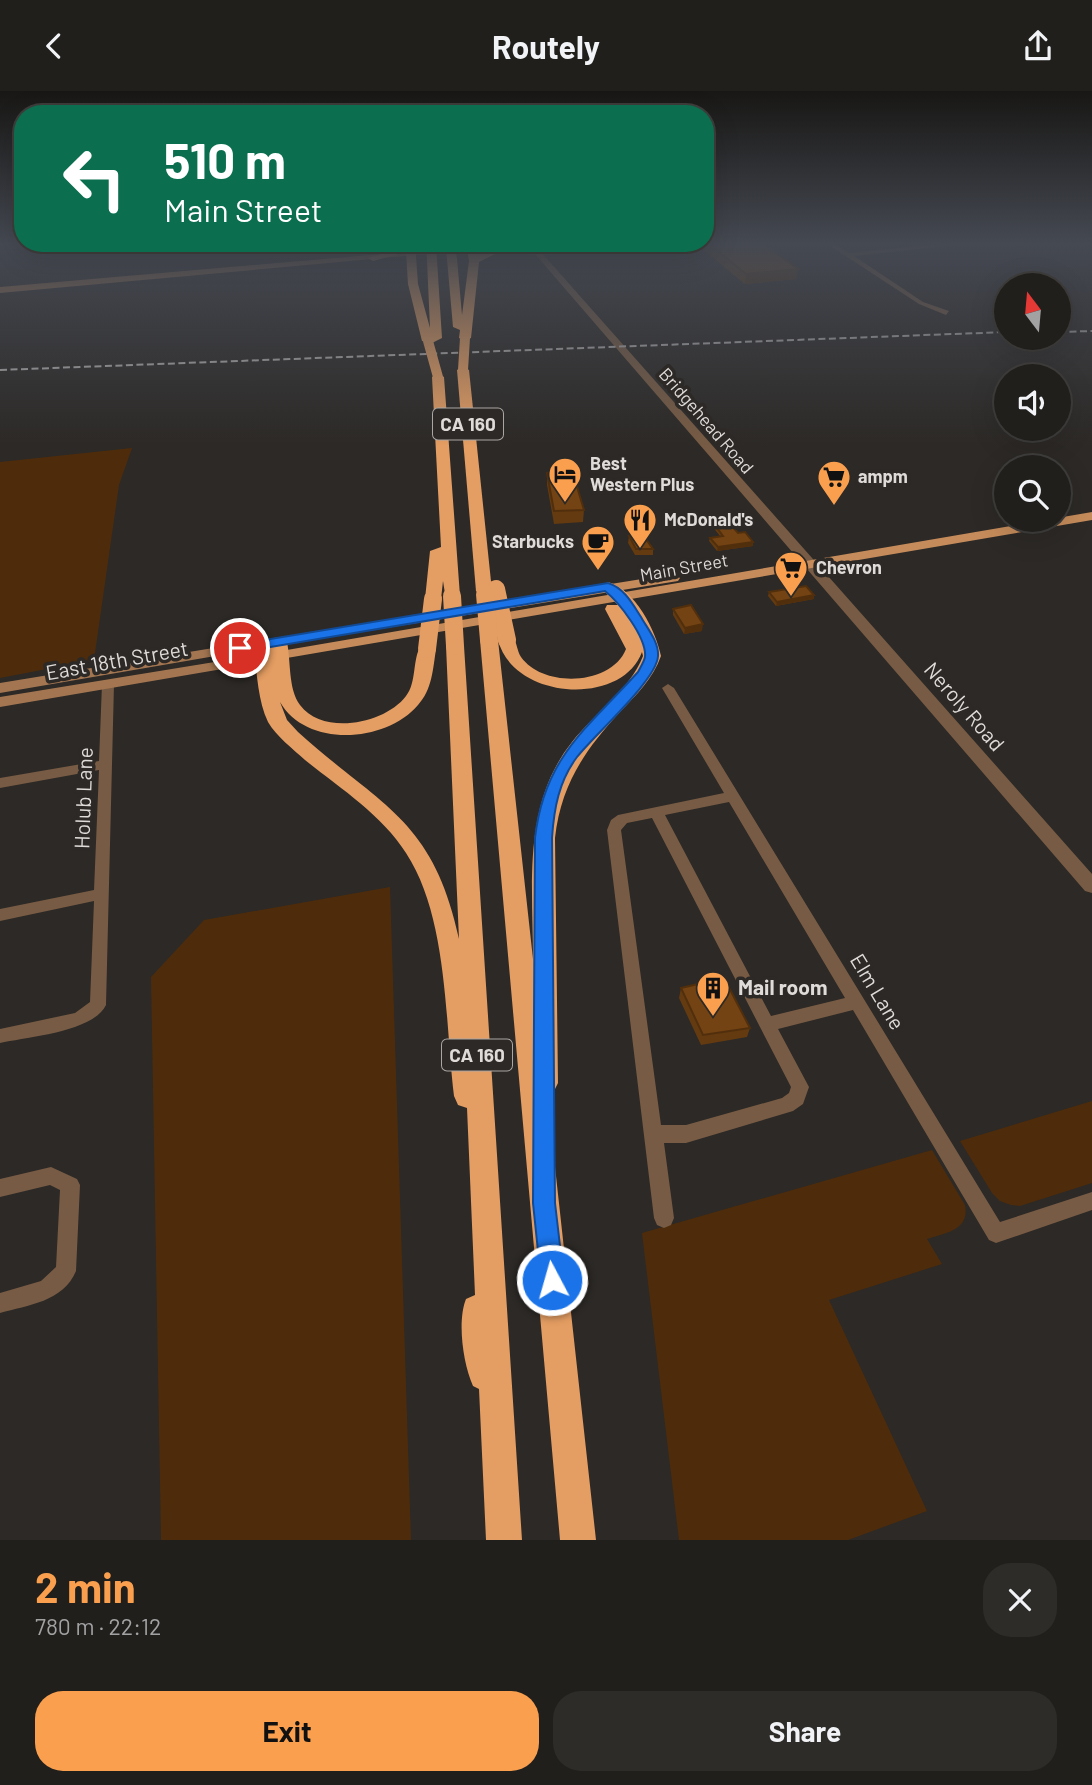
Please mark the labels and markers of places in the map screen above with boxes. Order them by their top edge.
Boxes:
place label: Best Western Plus [590,452,694,495]
hotel icon: Best Western Plus [546,455,584,504]
supermarket icon: ampm [815,458,853,507]
place label: ampm [858,465,908,487]
restaurant icon: McDonald's [621,501,659,550]
place label: McDonald's [664,508,753,530]
cafe icon: Starbucks [579,523,617,572]
place label: Starbucks [492,530,574,552]
supermarket icon: Chevron [772,549,810,598]
place label: Chevron [816,556,882,578]
pin [210,618,270,678]
building icon: Mail room [694,969,732,1018]
place label: Mail room [738,974,827,999]

